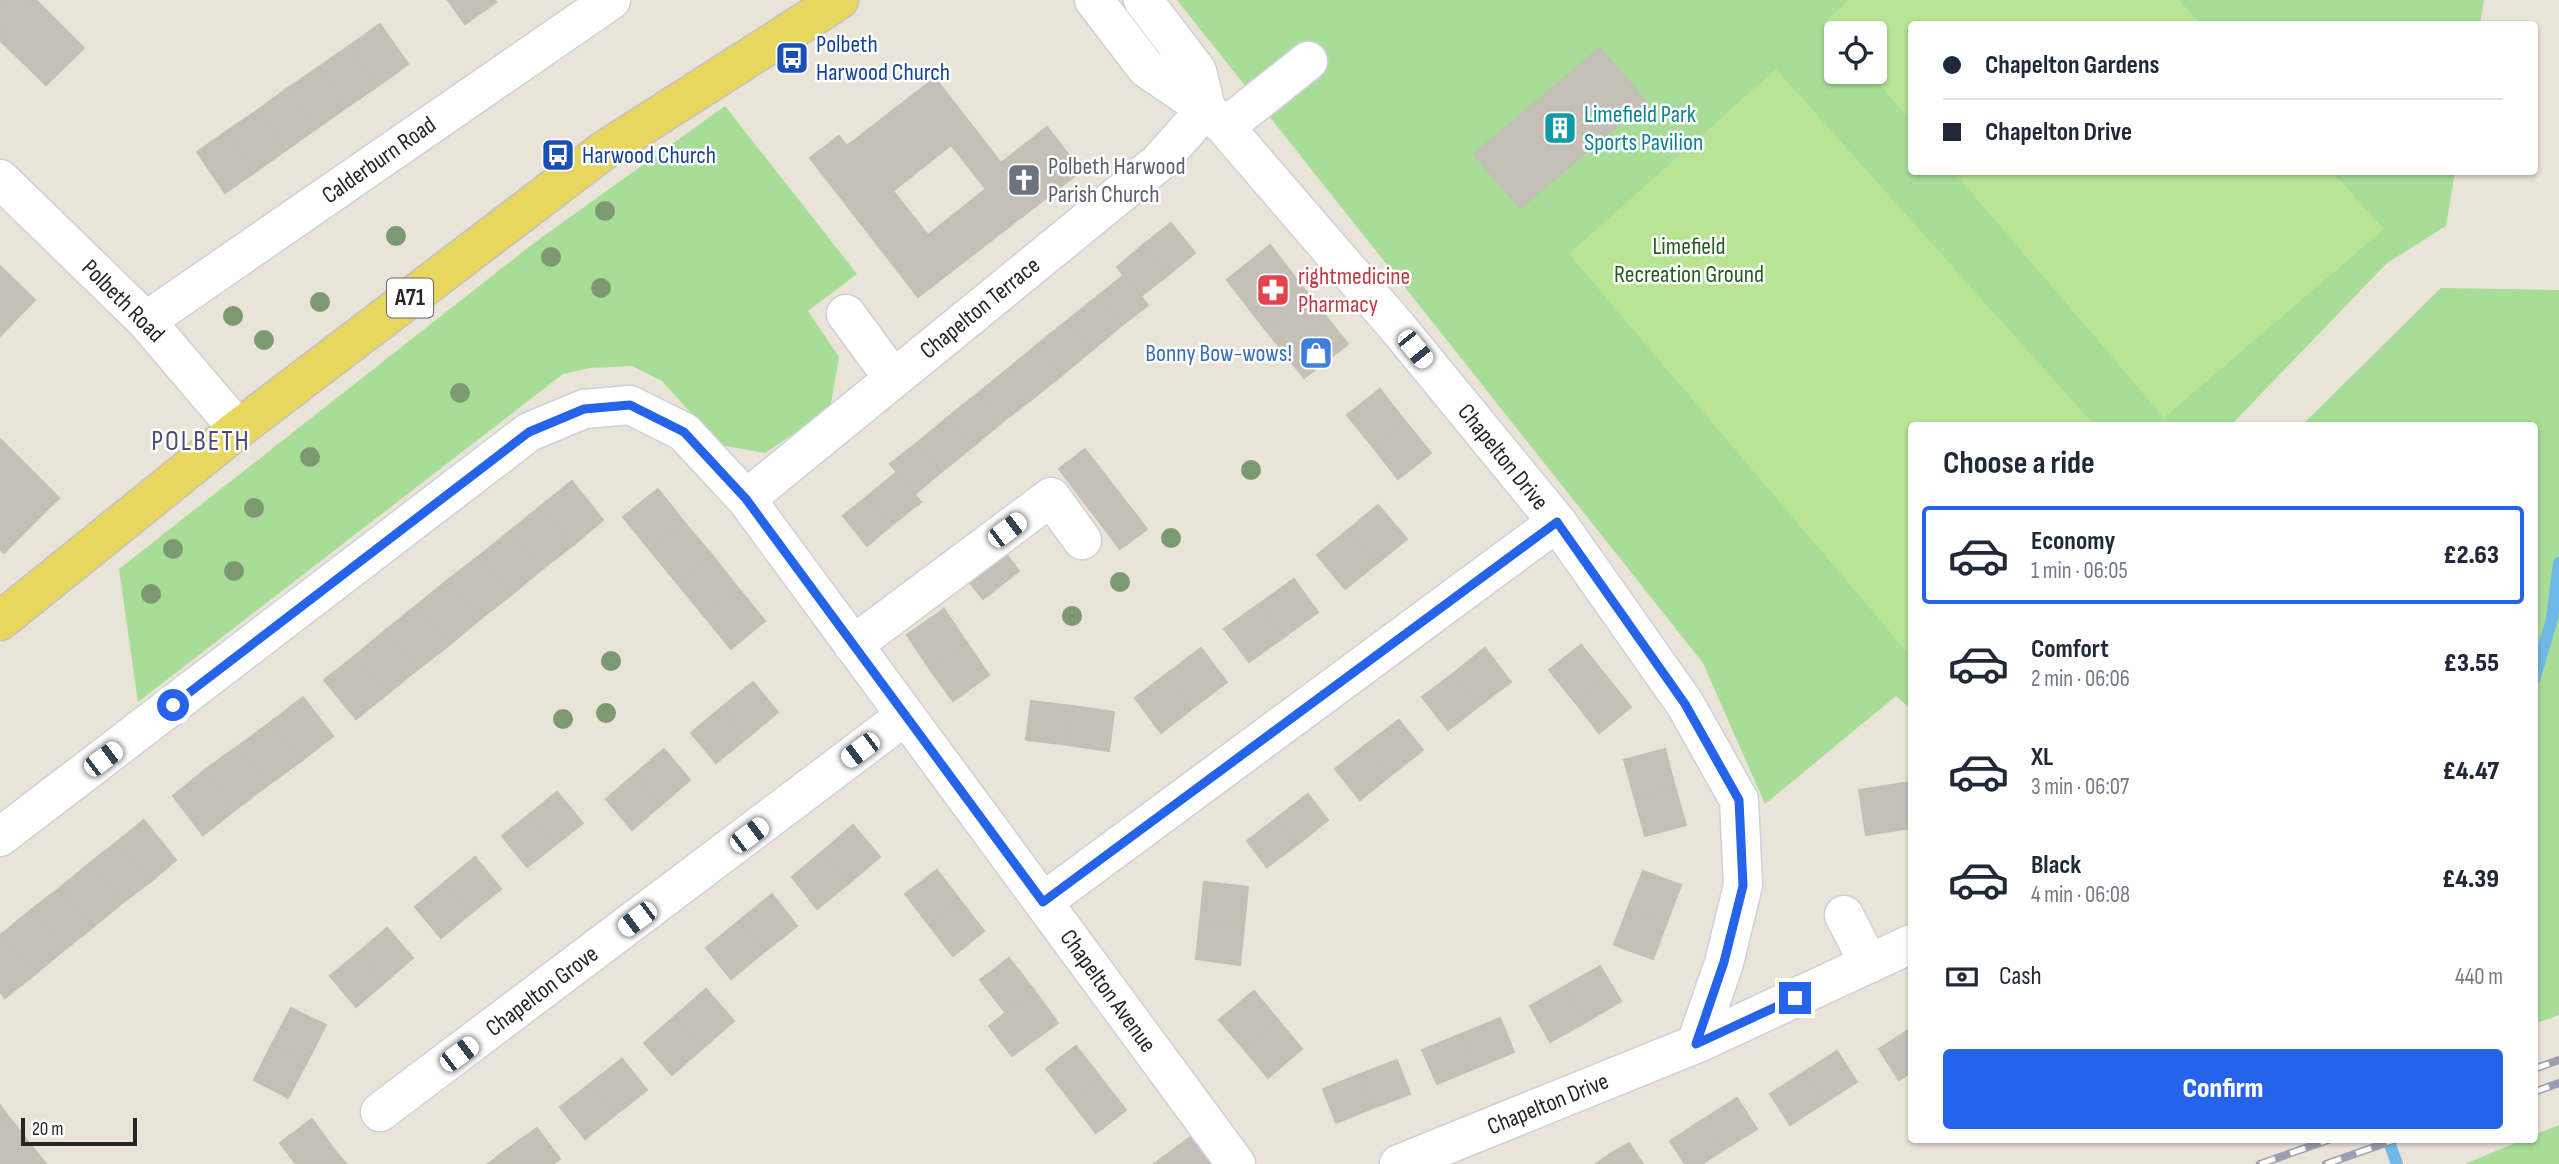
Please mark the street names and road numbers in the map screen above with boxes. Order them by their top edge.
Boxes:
street label: Calderburn Road [316,110,442,210]
street label: Chapelton Terrace [914,251,1046,365]
street label: Polbeth Road [75,253,171,349]
road number: A71 [387,278,433,318]
street label: Chapelton Drive [1451,398,1555,516]
street label: Chapelton Avenue [1054,924,1162,1058]
street label: Chapelton Grove [480,939,604,1043]
street label: Chapelton Drive [1483,1067,1613,1141]

